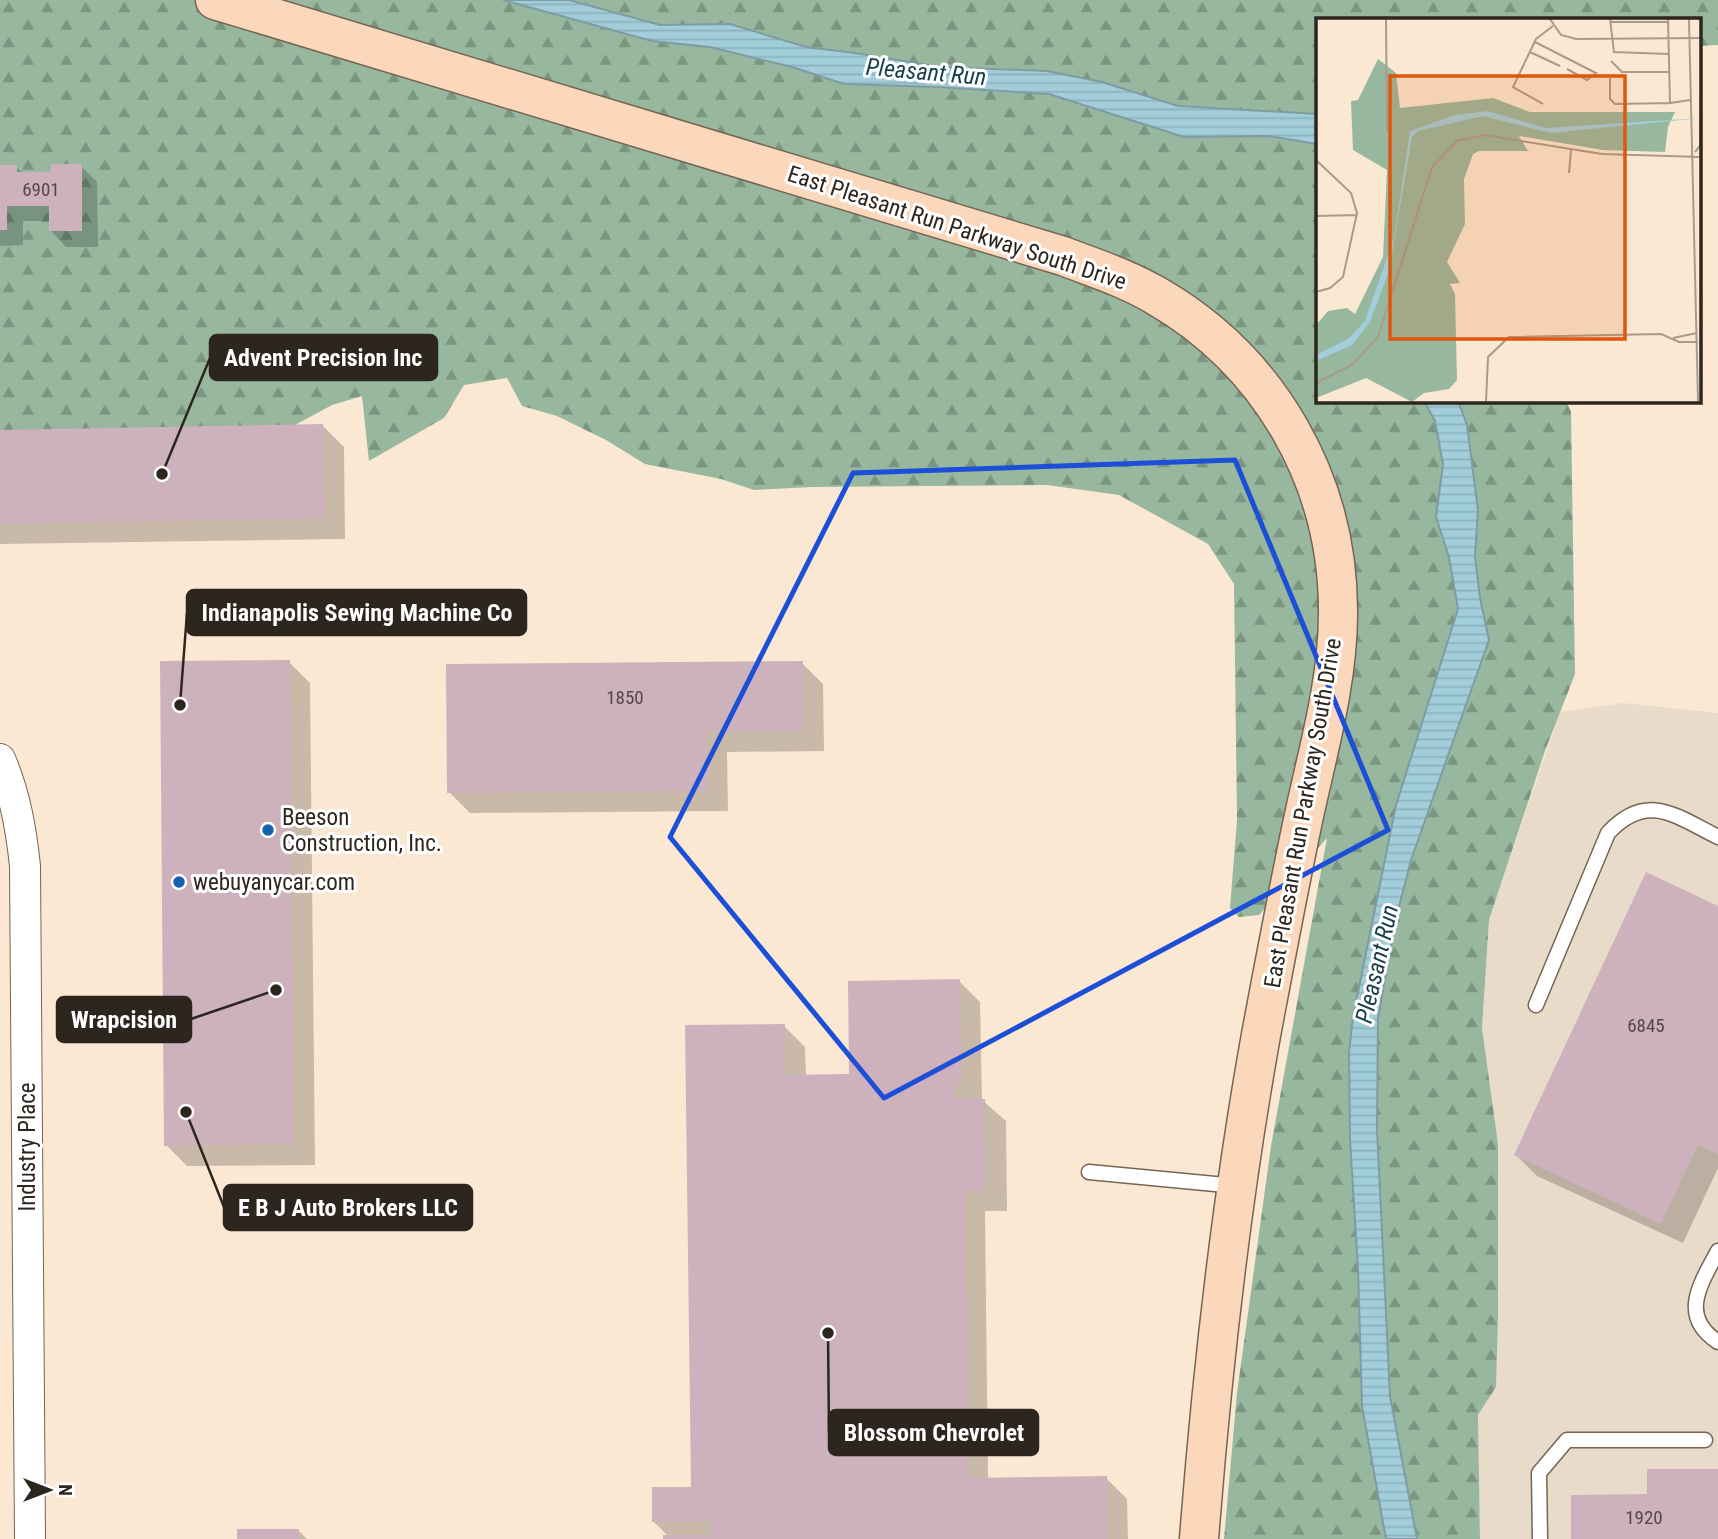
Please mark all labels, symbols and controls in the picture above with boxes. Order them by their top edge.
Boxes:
inset map [1316,18,1700,402]
water label: Pleasant Run [865,53,987,91]
street label: East Pleasant Run Parkway South Drive [784,160,1130,296]
house number: 6901 [22,178,60,201]
callout: Advent Precision Inc [210,335,437,380]
text: Advent Precision Inc [224,344,422,372]
callout: Indianapolis Sewing Machine Co [187,590,526,635]
text: Indianapolis Sewing Machine Co [202,599,513,627]
street label: East Pleasant Run Parkway South Drive [1259,636,1347,990]
house number: 1850 [606,686,644,709]
place label: Beeson Construction, Inc. [282,804,442,857]
marker: Beeson Construction, Inc. [260,822,276,838]
place label: webuyanycar.com [193,869,355,896]
marker: webuyanycar.com [171,874,187,890]
water label: Pleasant Run [1350,902,1404,1026]
callout: Wrapcision [57,997,191,1042]
text: Wrapcision [71,1006,177,1034]
house number: 6845 [1627,1014,1665,1037]
street label: Industry Place [14,1082,41,1212]
callout: E B J Auto Brokers LLC [224,1185,472,1230]
text: E B J Auto Brokers LLC [238,1194,458,1222]
callout: Blossom Chevrolet [829,1410,1038,1455]
text: Blossom Chevrolet [844,1419,1024,1447]
north arrow [14,1455,84,1525]
text: N [54,1484,77,1496]
house number: 1920 [1625,1506,1663,1529]

